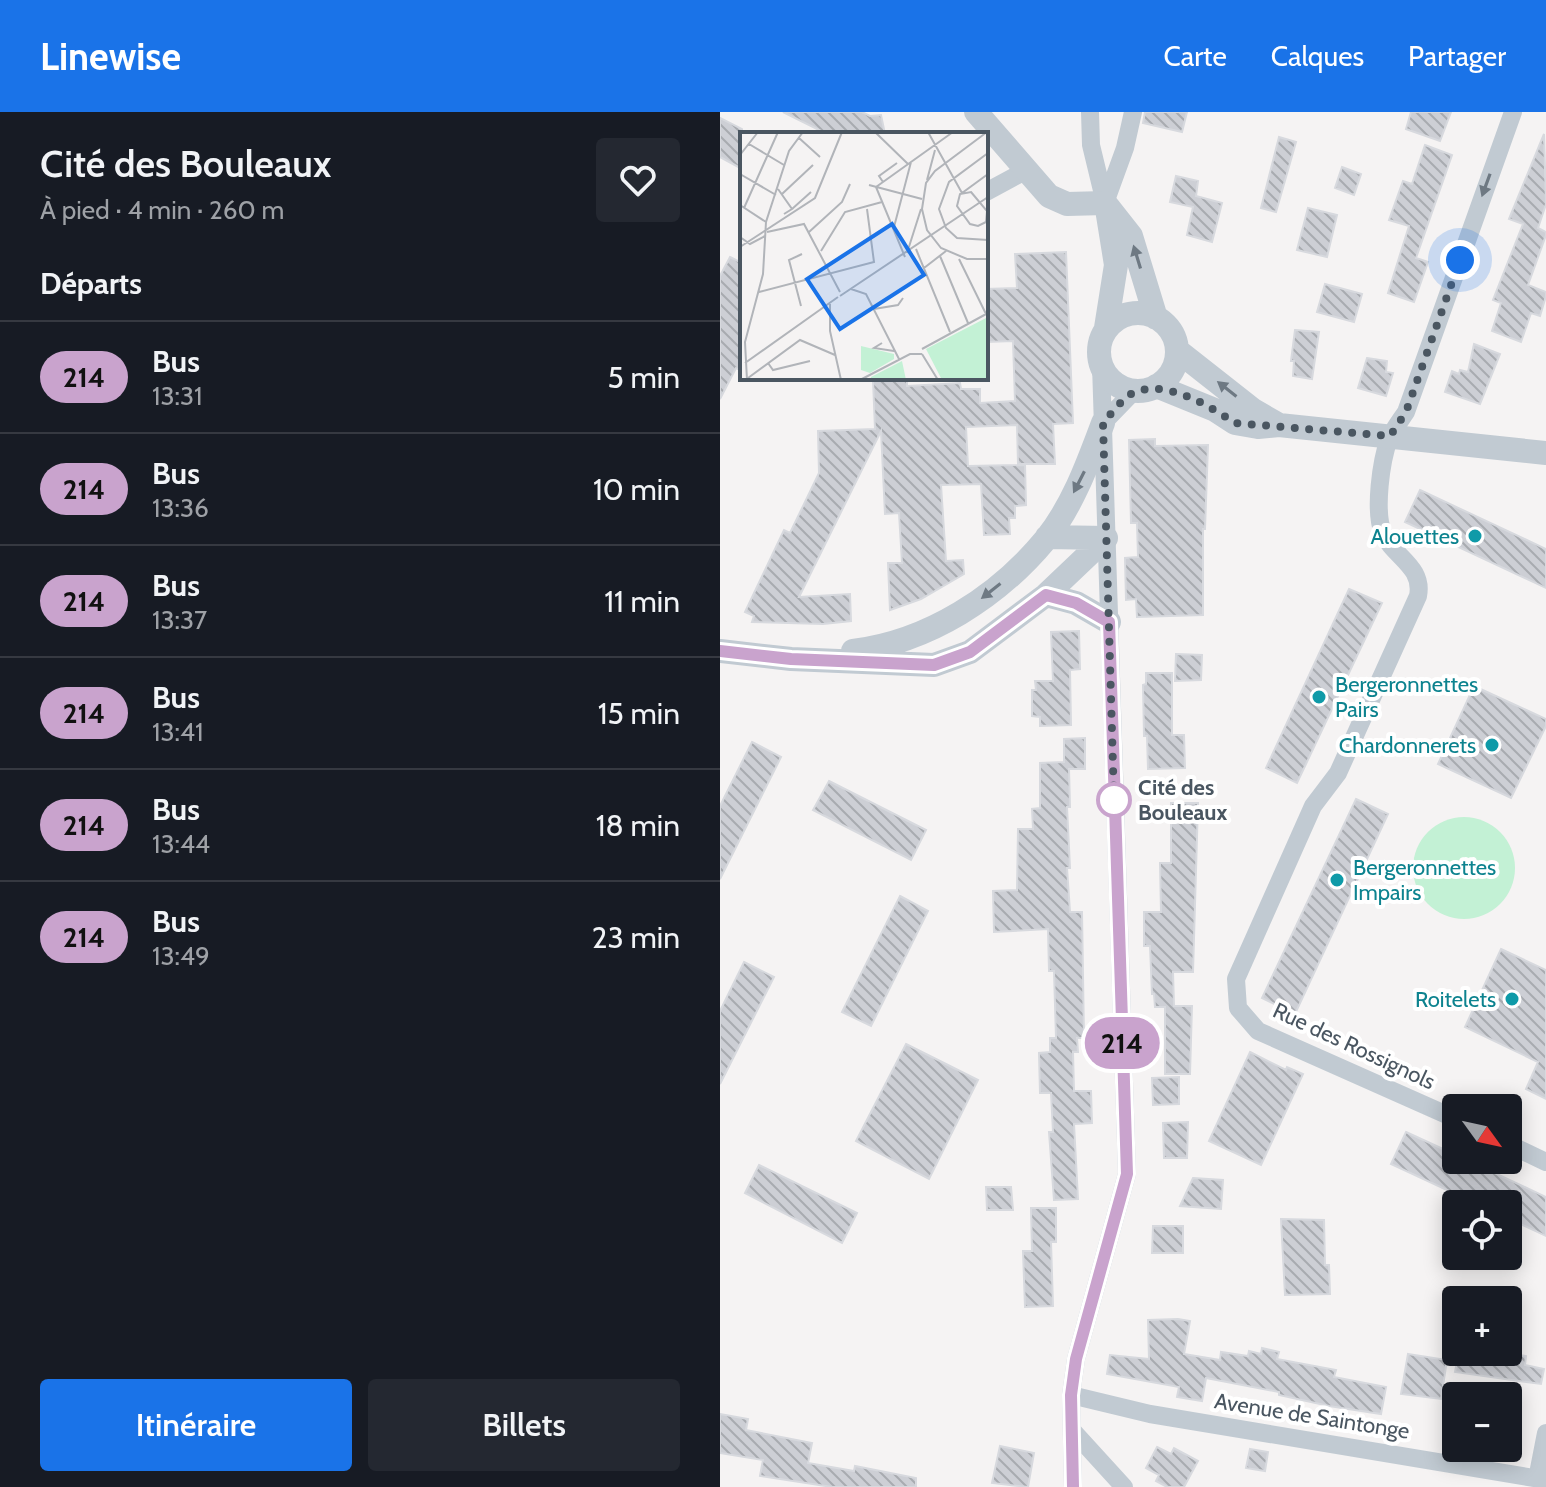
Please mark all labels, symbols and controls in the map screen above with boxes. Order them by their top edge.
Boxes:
text: Linewise [40,33,181,80]
text: Carte [1164,39,1227,73]
text: Calques [1271,39,1364,73]
text: Partager [1408,39,1506,73]
inset map [740,132,988,380]
button: heart [596,138,680,222]
text: Cité des Bouleaux [40,140,331,187]
one-way arrow [1480,174,1492,198]
text: À pied · 4 min · 260 m [40,194,284,226]
your location [1440,240,1480,280]
one-way arrow [1130,244,1143,268]
text: Départs [40,265,142,302]
text: Bus [152,343,200,380]
text: 5 min [608,359,680,396]
text: 214 [63,360,105,394]
text: 13:31 [152,380,203,412]
one-way arrow [1217,382,1237,398]
text: Bus [152,455,200,492]
one-way arrow [1072,470,1086,493]
text: 10 min [593,471,680,508]
text: 214 [63,472,105,506]
text: 13:36 [152,492,209,524]
place label: Alouettes [1371,523,1459,550]
marker: Alouettes [1466,527,1484,545]
text: Bus [152,567,200,604]
one-way arrow [981,582,1001,598]
text: 11 min [604,583,680,620]
text: 214 [63,584,105,618]
text: 13:37 [152,604,207,636]
place label: Bergeronnettes Pairs [1335,671,1478,723]
text: Bus [152,679,200,716]
marker: Bergeronnettes Pairs [1310,688,1328,706]
text: 15 min [598,695,680,732]
text: 214 [63,696,105,730]
text: 13:41 [152,716,203,748]
place label: Chardonnerets [1339,732,1476,759]
marker: Chardonnerets [1483,736,1501,754]
place label: Cité des Bouleaux [1138,774,1227,826]
marker: Cité des Bouleaux [1097,783,1131,817]
text: Bus [152,791,200,828]
text: 18 min [596,807,680,844]
text: 214 [63,808,105,842]
text: 13:44 [152,828,210,860]
place label: Bergeronnettes Impairs [1353,854,1496,906]
marker: Bergeronnettes Impairs [1328,871,1346,889]
text: Bus [152,903,200,940]
text: 23 min [592,919,680,956]
text: 214 [63,920,105,954]
text: 13:49 [152,940,210,972]
place label: Roitelets [1415,986,1496,1013]
marker: Roitelets [1503,990,1521,1008]
street label: Rue des Rossignols [1269,997,1439,1095]
line badge: 214 [1076,1017,1168,1069]
text: 214 [1101,1026,1143,1060]
north arrow [1442,1094,1522,1174]
map controls [1442,1094,1522,1462]
button: locate [1442,1190,1522,1270]
button: + [1442,1286,1522,1366]
button: Itinéraire [40,1379,352,1471]
button: Billets [368,1379,680,1471]
button: − [1442,1382,1522,1462]
street label: Avenue de Saintonge [1212,1387,1412,1445]

